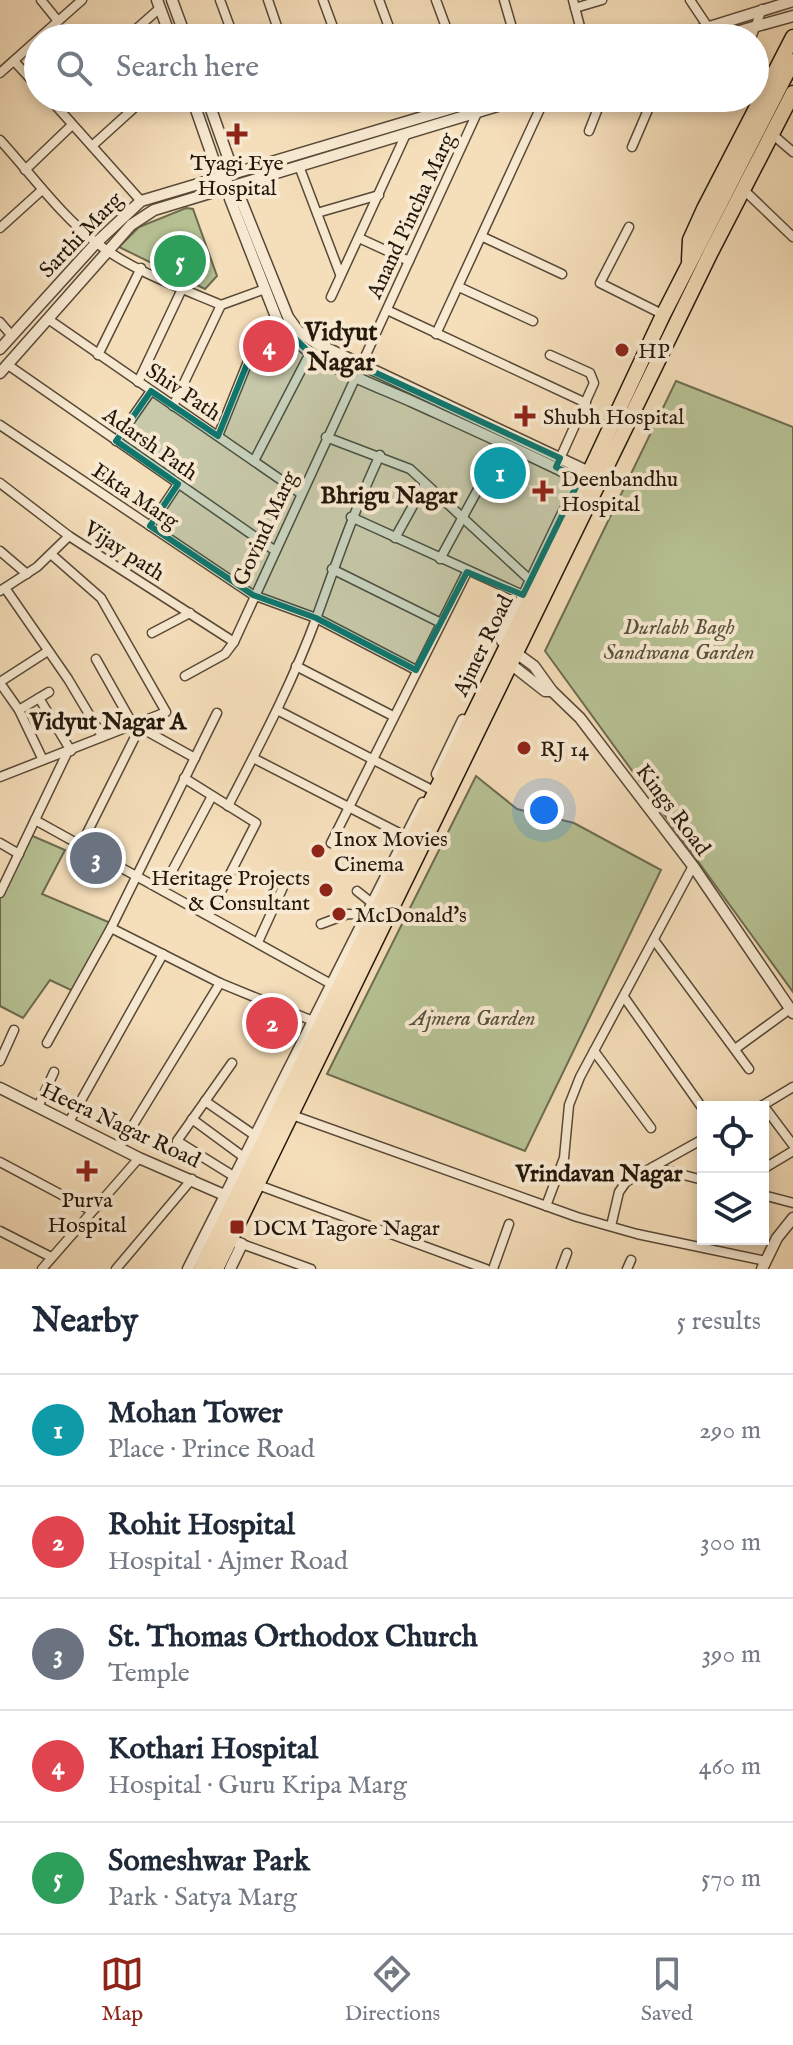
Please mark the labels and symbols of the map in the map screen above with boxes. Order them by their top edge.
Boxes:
marker: Tyagi Eye Hospital [226,123,248,145]
street label: Anand Pincha Marg [361,127,463,304]
place label: Tyagi Eye Hospital [190,150,284,203]
street label: Sarthi Marg [33,186,130,284]
pin: 5 [154,231,206,291]
pin: 4 [243,316,295,376]
district label: Vidyut Nagar [304,316,377,379]
place label: HP [638,338,670,366]
marker: HP [613,341,631,359]
street label: Shiv Path [140,357,226,428]
street label: Adarsh Path [96,401,203,488]
place label: Shubh Hospital [543,404,684,432]
marker: Shubh Hospital [514,405,536,427]
pin: 1 [474,443,526,503]
street label: Ekta Marg [86,457,185,537]
street label: Govind Marg [227,466,305,591]
place label: Deenbandhu Hospital [561,466,678,519]
marker: Deenbandhu Hospital [532,480,554,502]
district label: Bhrigu Nagar [320,481,458,512]
street label: Vijay path [77,515,170,588]
street label: Ajmer Road [447,590,521,702]
park label: Durlabh Bagh Sandwana Garden [603,614,755,667]
district label: Vidyut Nagar A [29,707,188,738]
place label: RJ 14 [540,736,589,764]
marker: RJ 14 [515,739,533,757]
street label: Kings Road [629,759,716,862]
your location [524,790,564,830]
place label: Inox Movies Cinema [334,826,448,879]
pin: 3 [70,828,122,888]
marker: Inox Movies Cinema [309,842,327,860]
place label: Heritage Projects & Consultant [151,865,310,918]
marker: Heritage Projects & Consultant [317,881,335,899]
place label: McDonald's [355,902,467,930]
marker: McDonald's [330,905,348,923]
pin: 2 [246,993,298,1053]
park label: Ajmera Garden [408,1005,536,1033]
street label: Heera Nagar Road [36,1077,205,1175]
district label: Vrindavan Nagar [515,1159,683,1190]
marker: Purva Hospital [76,1160,98,1182]
place label: Purva Hospital [48,1187,126,1240]
place label: DCM Tagore Nagar [253,1215,440,1243]
marker: DCM Tagore Nagar [228,1218,246,1236]

